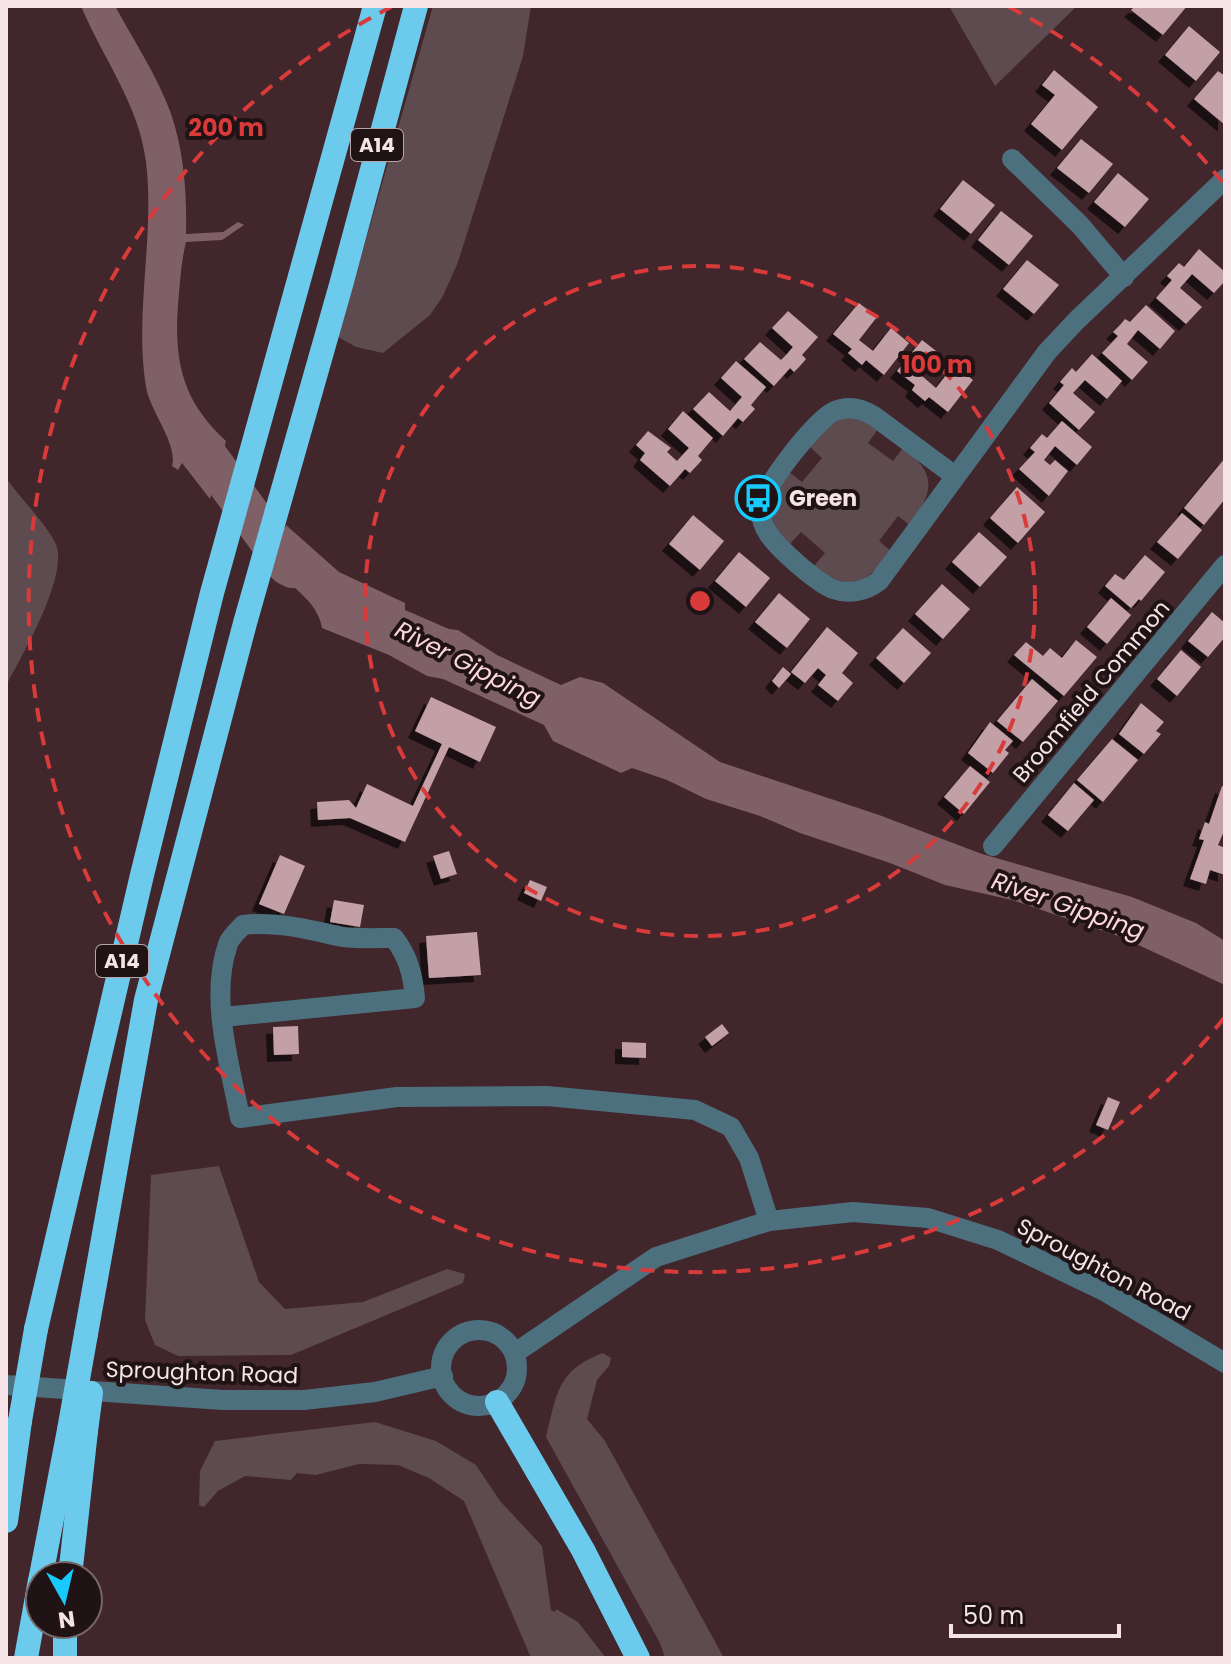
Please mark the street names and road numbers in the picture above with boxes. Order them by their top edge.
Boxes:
road number: A14 [351,129,403,161]
street label: Broomfield Common [1006,593,1177,789]
road number: A14 [96,945,148,977]
street label: Sproughton Road [1012,1211,1196,1328]
street label: Sproughton Road [105,1354,299,1391]

